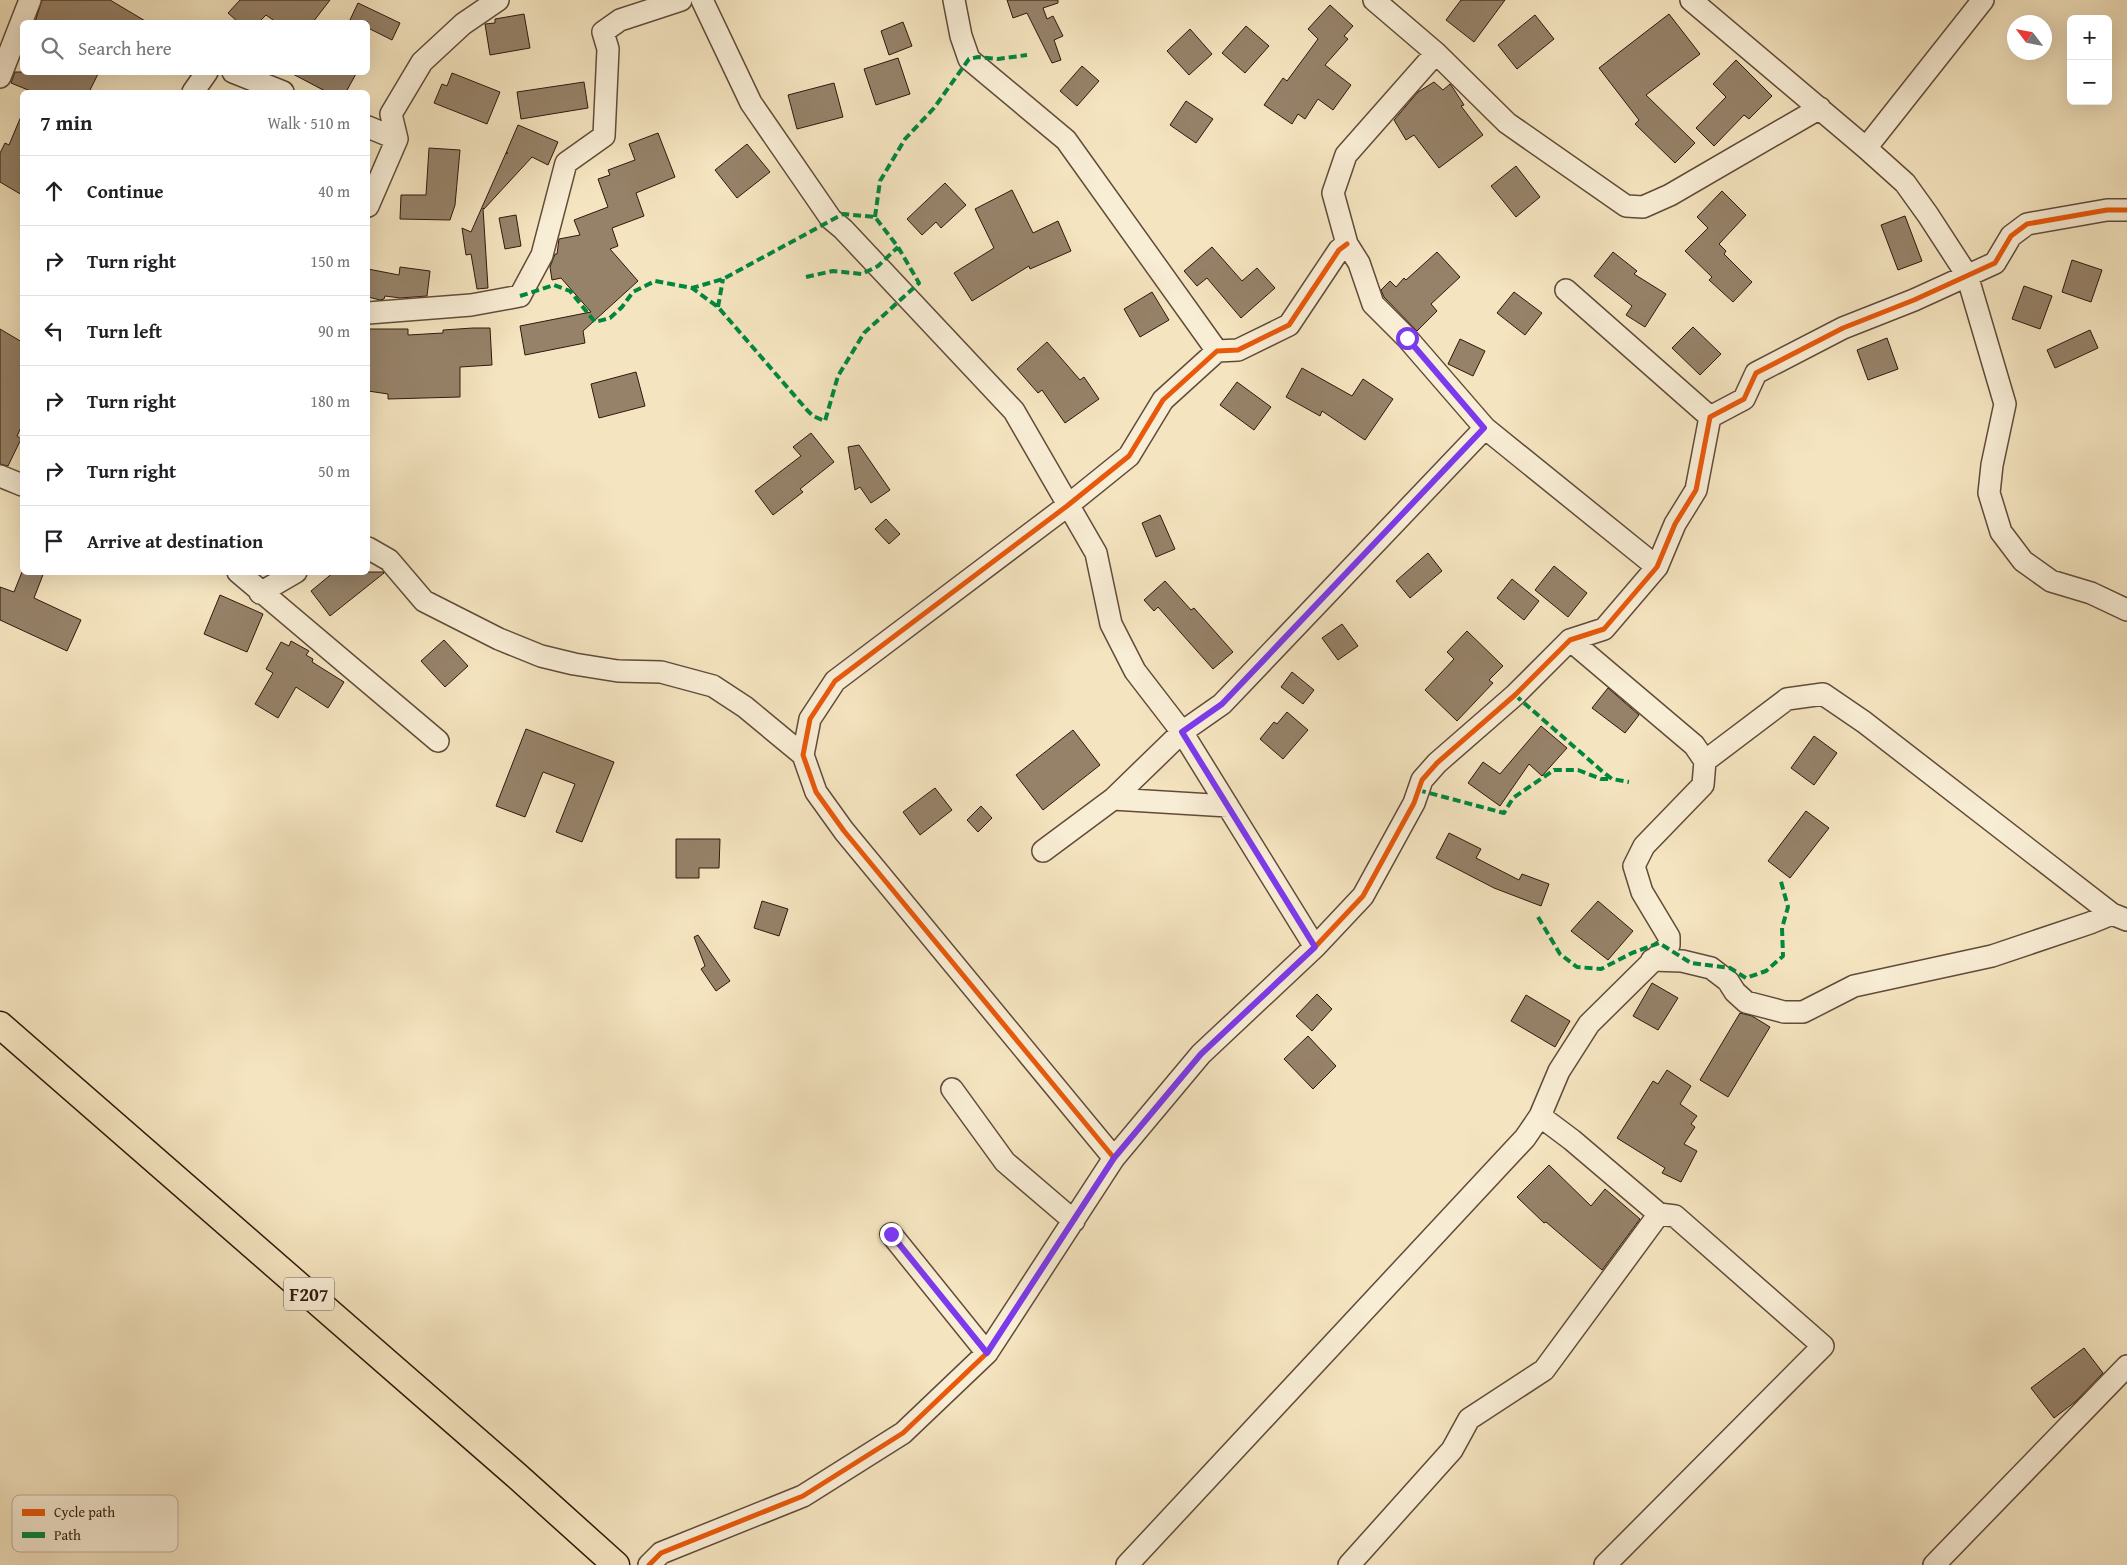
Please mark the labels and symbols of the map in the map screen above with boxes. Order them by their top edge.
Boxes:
north arrow [2007,15,2052,60]
route start [1396,327,1419,350]
route end [880,1223,903,1246]
road number: F207 [284,1278,334,1310]
legend [12,1495,178,1552]
text: Cycle path [54,1502,115,1522]
text: Path [54,1525,81,1545]

